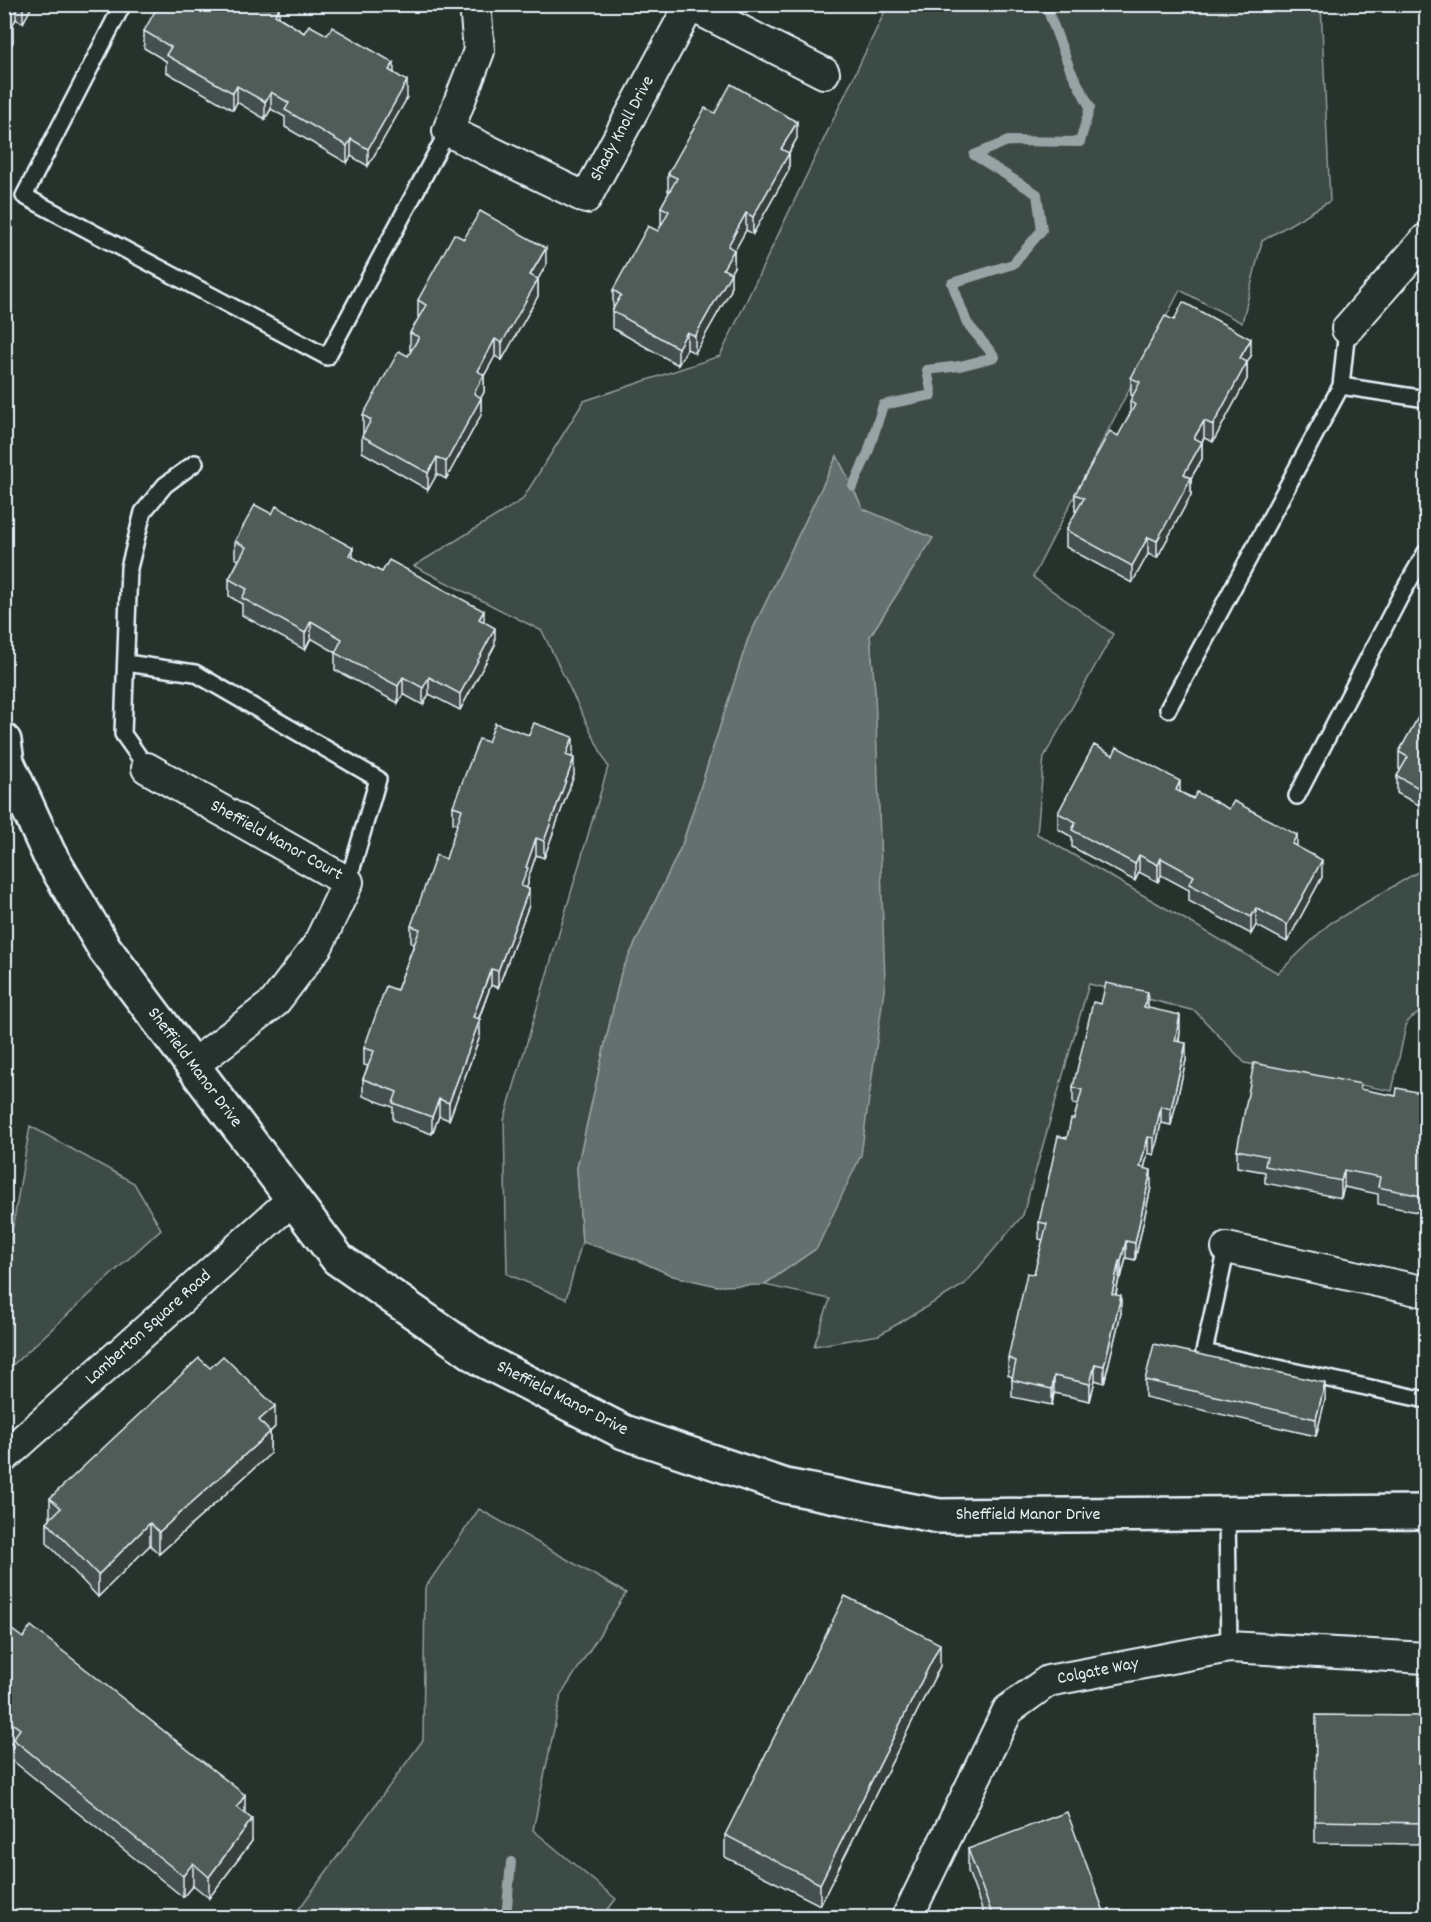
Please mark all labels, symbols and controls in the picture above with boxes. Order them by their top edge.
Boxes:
street label: Shady Knoll Drive [585,72,661,186]
street label: Sheffield Manor Court [205,794,347,888]
street label: Sheffield Manor Drive [140,1003,248,1133]
street label: Lamberton Square Road [80,1264,218,1392]
street label: Sheffield Manor Drive [492,1355,632,1443]
street label: Sheffield Manor Drive [956,1503,1100,1528]
street label: Colgate Way [1055,1652,1141,1692]

